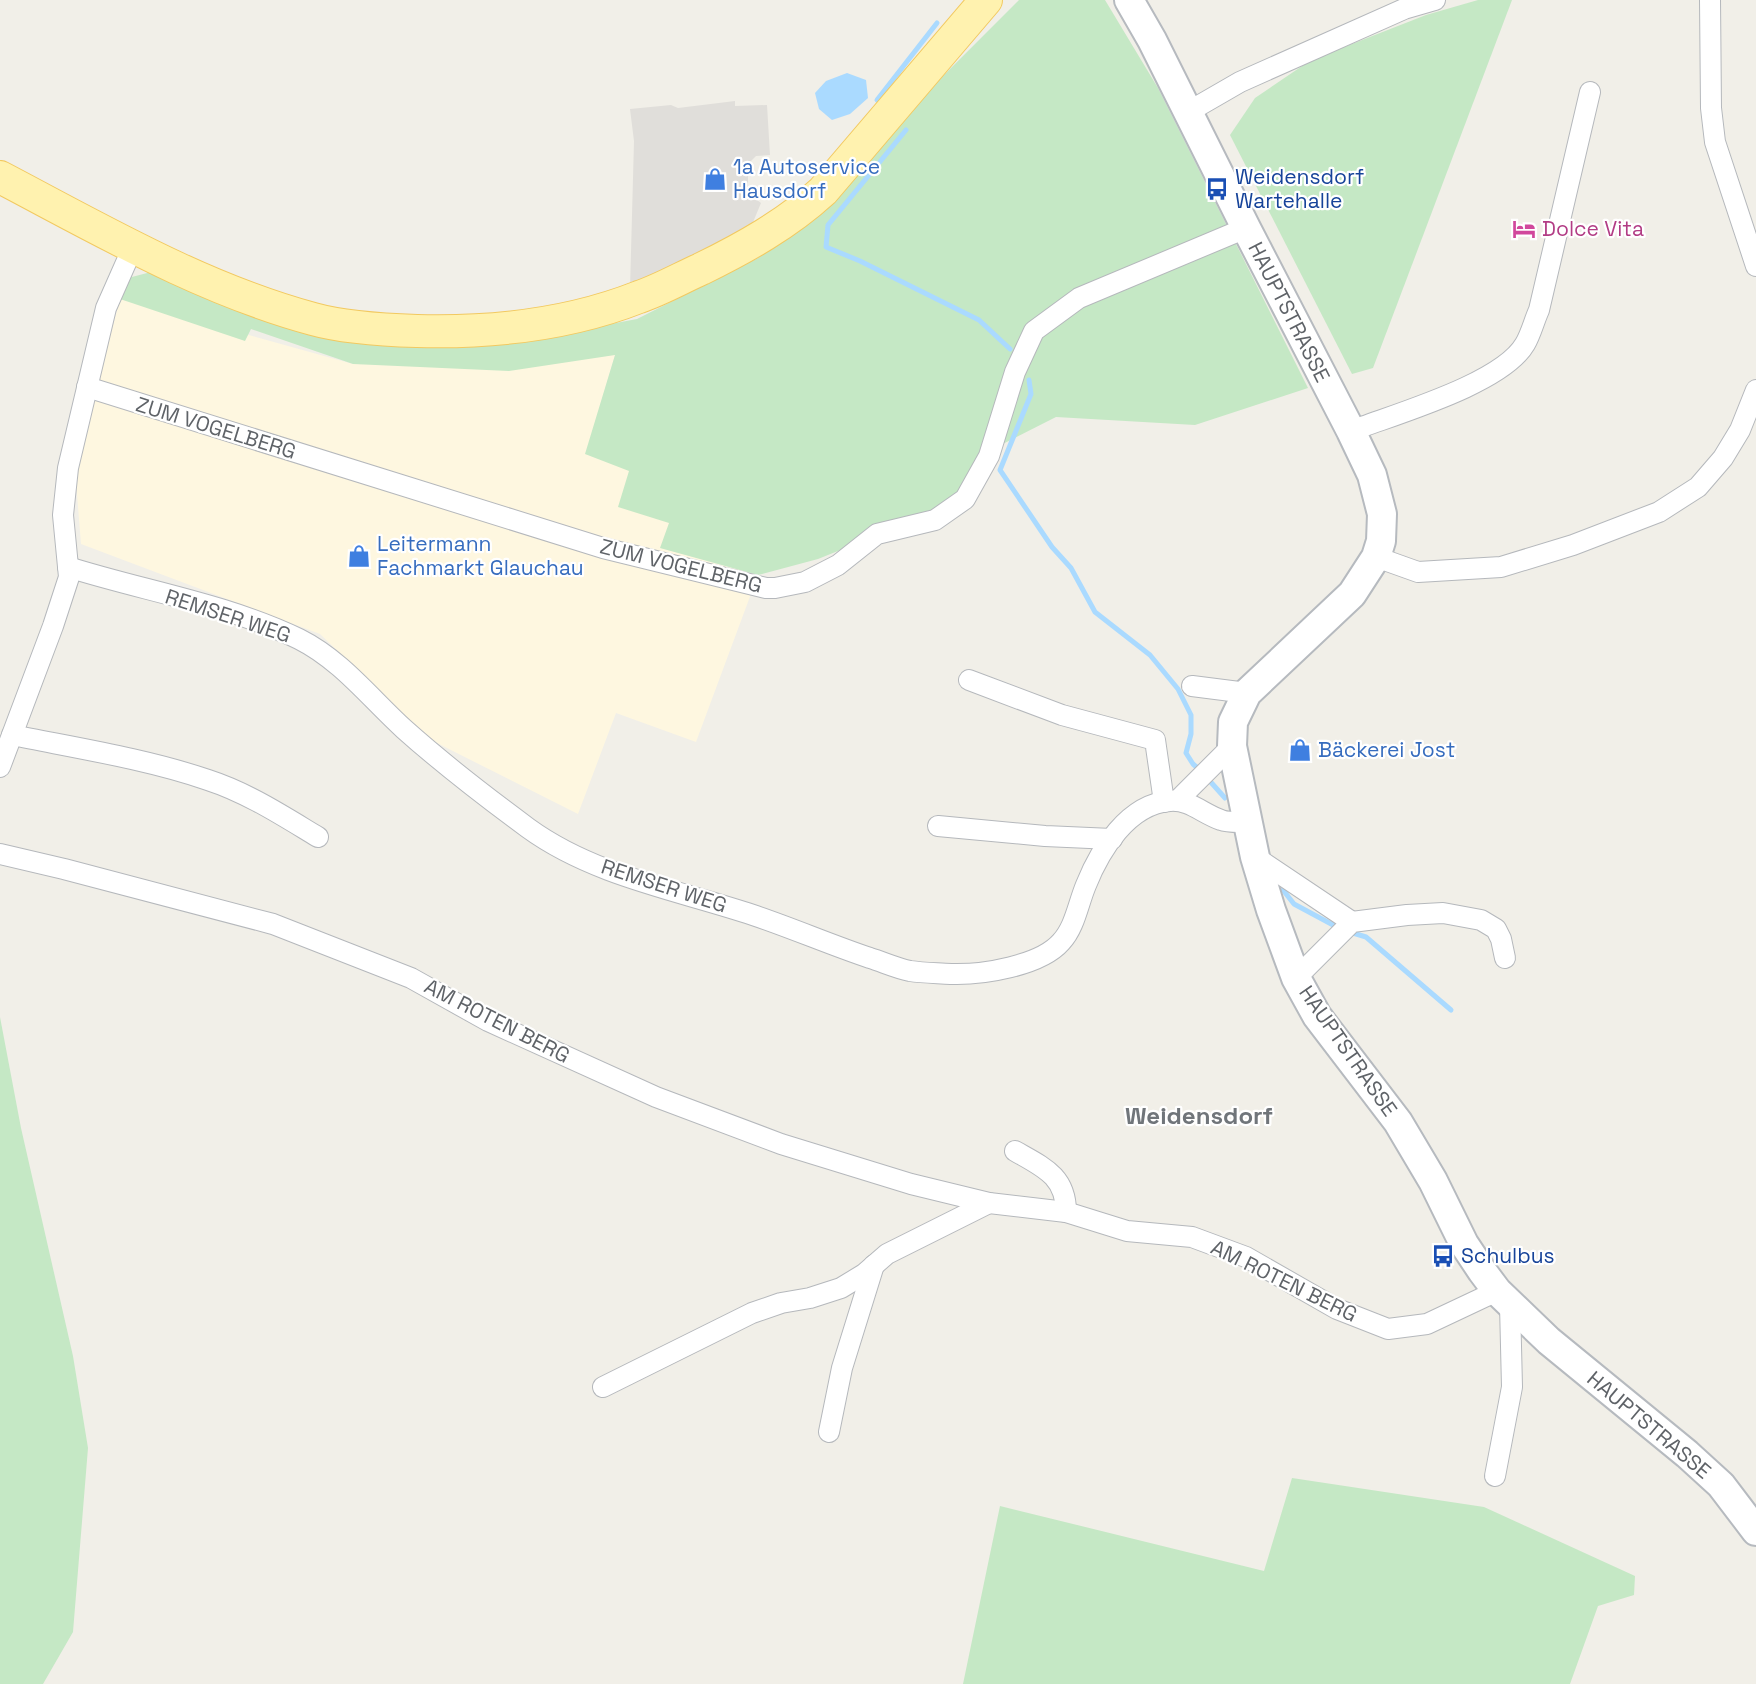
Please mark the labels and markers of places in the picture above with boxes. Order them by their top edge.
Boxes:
place label: 1a Autoservice Hausdorf [733,153,880,204]
place label: Weidensdorf Wartehalle [1235,163,1364,214]
shop icon: 1a Autoservice Hausdorf [702,166,728,192]
bus stop icon: Weidensdorf Wartehalle [1204,176,1230,202]
place label: Dolce Vita [1542,215,1644,242]
hotel icon: Dolce Vita [1511,216,1537,242]
place label: Leitermann Fachmarkt Glauchau [377,530,584,581]
shop icon: Leitermann Fachmarkt Glauchau [346,543,372,569]
place label: Bäckerei Jost [1318,736,1455,763]
shop icon: Bäckerei Jost [1287,737,1313,763]
place label: Schulbus [1461,1242,1555,1269]
bus stop icon: Schulbus [1430,1243,1456,1269]

